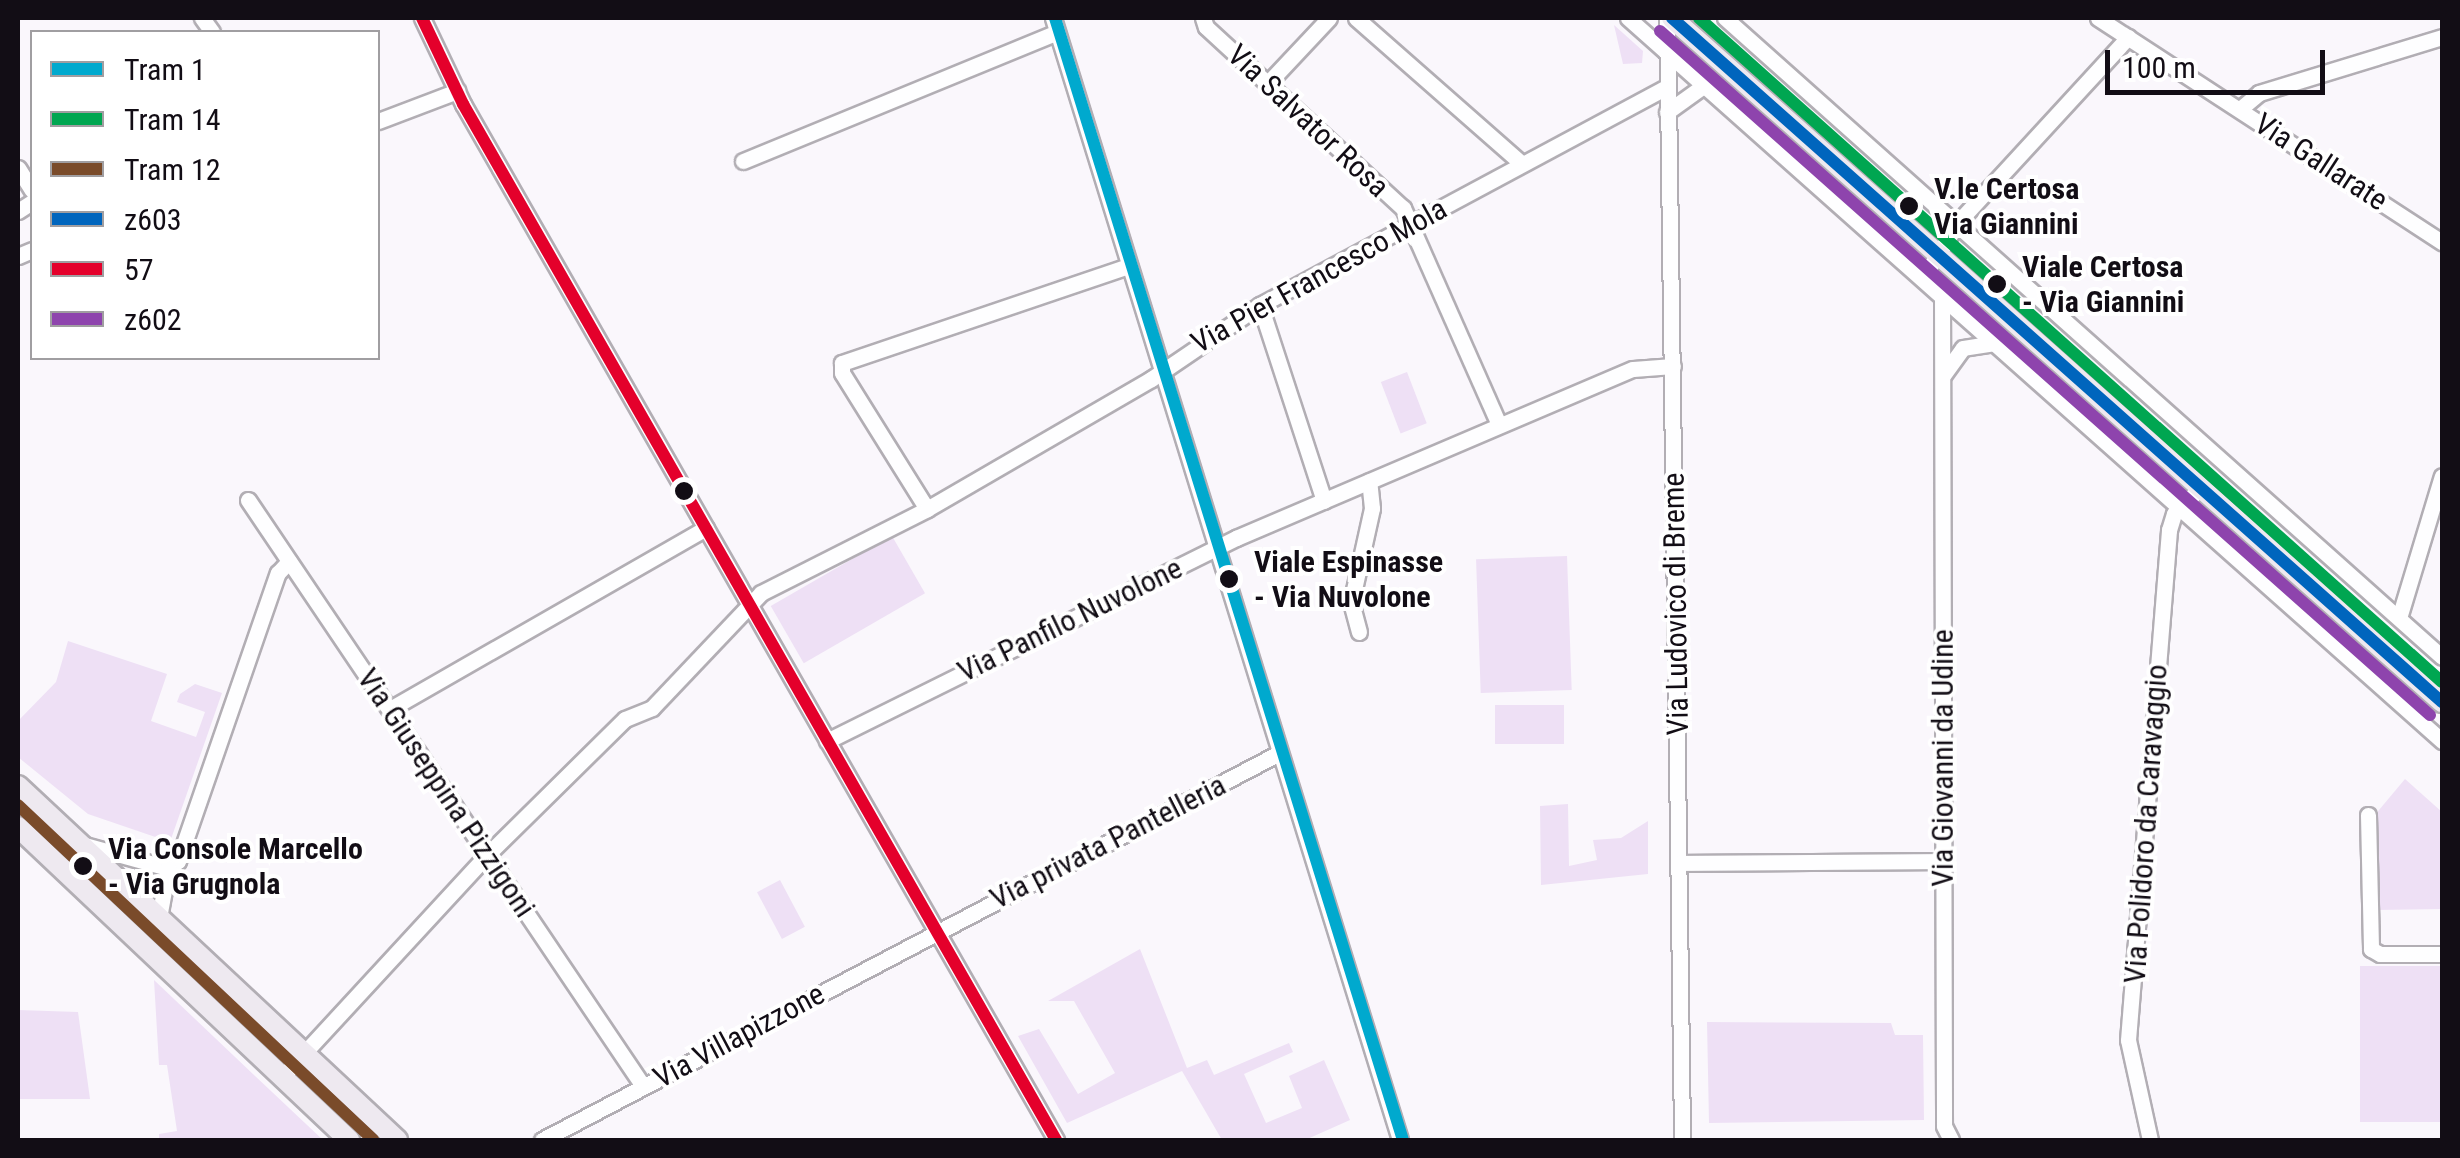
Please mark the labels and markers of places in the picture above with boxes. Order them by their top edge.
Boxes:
place label: V.le Certosa Via Giannini [1934,171,2079,242]
marker: V.le Certosa Via Giannini [1893,190,1925,222]
place label: Viale Certosa - Via Giannini [2022,249,2184,320]
marker: Viale Certosa - Via Giannini [1981,268,2013,300]
unlabelled marker [674,481,694,501]
place label: Viale Espinasse - Via Nuvolone [1254,544,1443,614]
marker: Viale Espinasse - Via Nuvolone [1213,563,1245,595]
place label: Via Console Marcello - Via Grugnola [108,831,363,902]
marker: Via Console Marcello - Via Grugnola [67,850,99,882]

